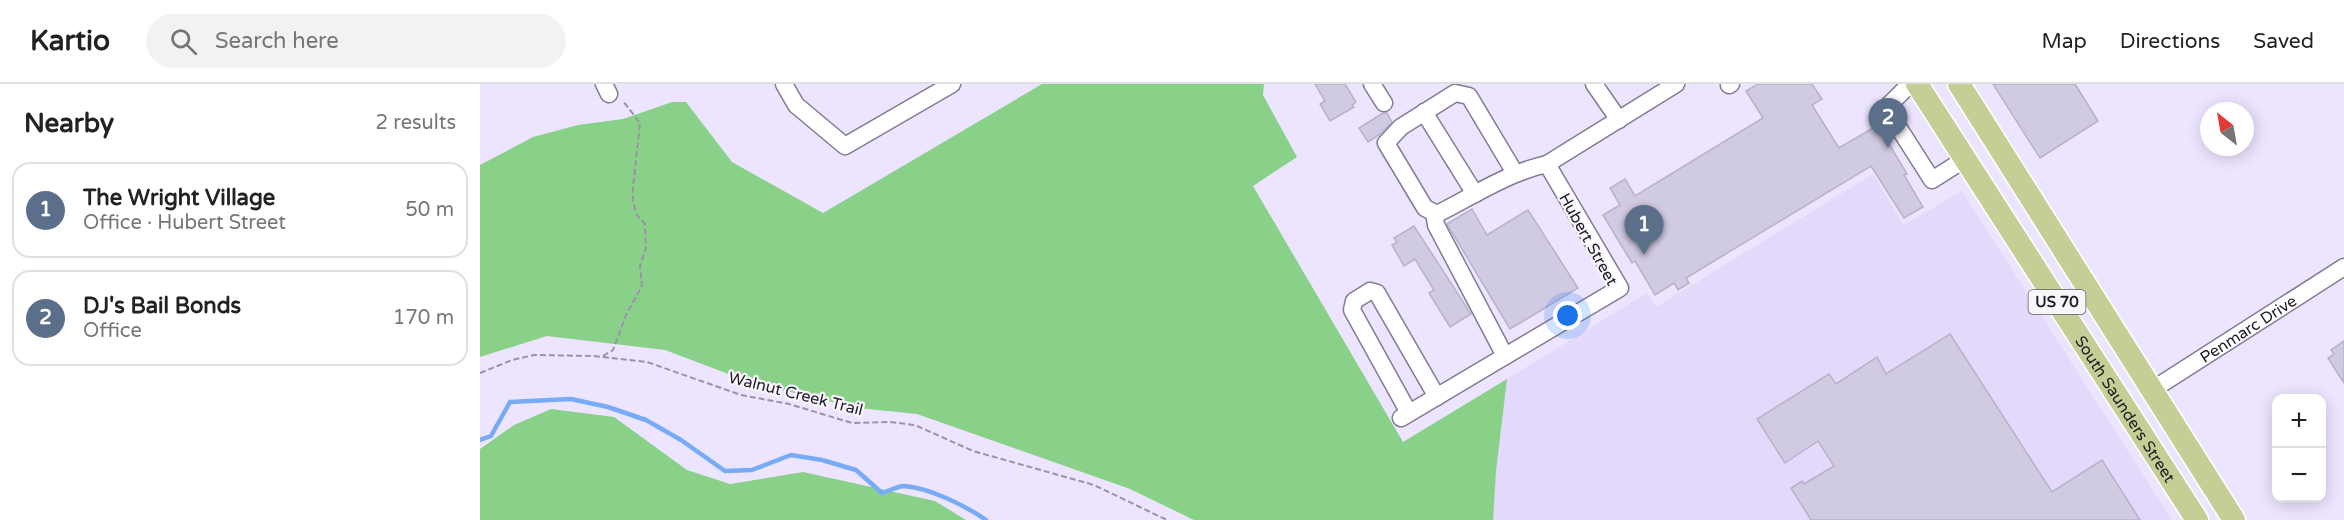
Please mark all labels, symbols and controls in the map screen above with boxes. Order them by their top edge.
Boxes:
search box [146,14,566,68]
text: Kartio [30,24,110,58]
icon: search [167,25,200,58]
text: Search here [215,28,339,54]
text: Map [2041,29,2087,54]
text: Directions [2120,29,2220,54]
text: Saved [2253,29,2314,54]
pin: 2 [1868,98,1908,148]
north arrow [2200,102,2254,156]
text: Nearby [24,108,114,139]
text: 2 results [376,111,456,135]
text: The Wright Village [83,185,275,211]
street label: Hubert Street [1554,190,1622,289]
text: 1 [39,198,52,222]
text: 50 m [405,198,454,222]
pin: 1 [1624,206,1664,255]
text: Office · Hubert Street [83,211,286,235]
road number: US 70 [2028,290,2086,314]
street label: Penmarc Drive [2196,291,2301,368]
text: DJ's Bail Bonds [83,293,241,319]
your location [1553,301,1582,330]
text: 2 [39,306,52,330]
text: 170 m [393,306,454,330]
text: Office [83,319,142,343]
street label: South Saunders Street [2070,332,2179,487]
street label: Walnut Creek Trail [726,368,865,420]
map controls [2272,394,2326,502]
button: + [2272,394,2326,448]
button: − [2272,448,2326,502]

